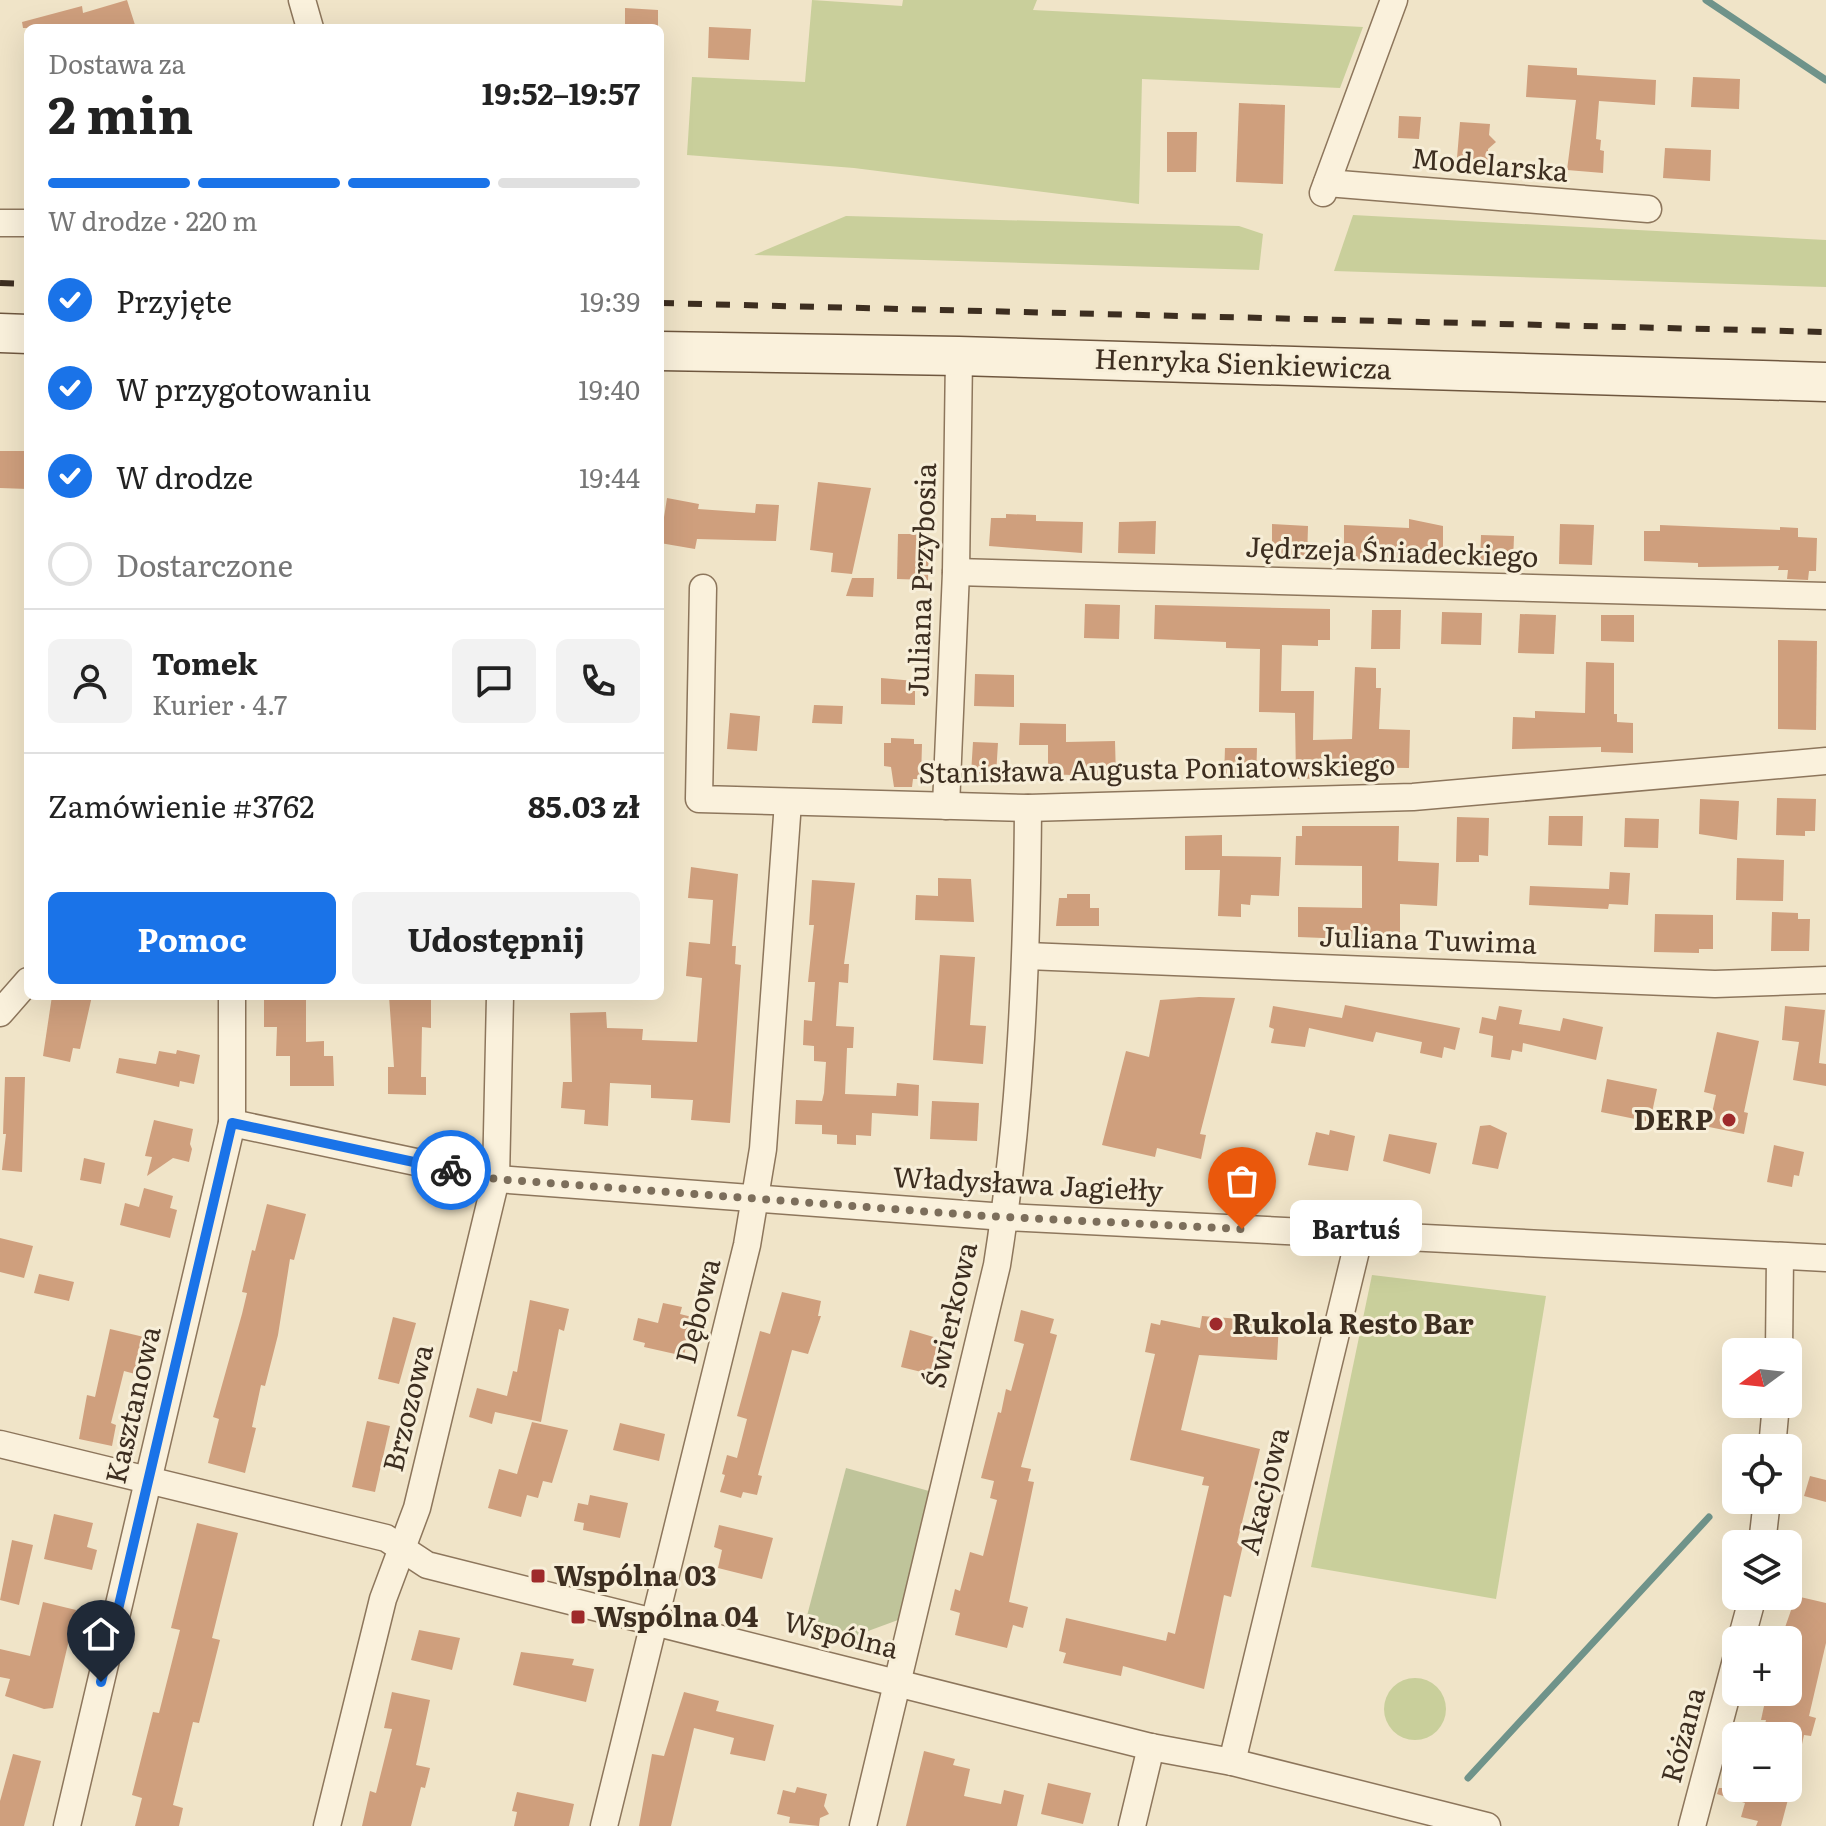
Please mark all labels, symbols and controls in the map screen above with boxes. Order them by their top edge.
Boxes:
text: Dostawa za [48,43,186,82]
text: 19:52–19:57 [482,70,640,114]
text: 2 min [48,73,193,150]
street label: Modelarska [1410,135,1570,191]
text: W drodze · 220 m [48,200,258,239]
icon: check [48,278,92,322]
text: Przyjęte [116,278,232,322]
text: 19:39 [580,281,640,320]
street label: Henryka Sienkiewicza [1094,336,1392,388]
icon: check [48,366,92,410]
text: W przygotowaniu [116,366,371,410]
text: 19:40 [578,369,640,408]
icon: check [48,454,92,498]
text: W drodze [116,454,253,498]
text: 19:44 [579,457,640,496]
street label: Juliana Przybosia [895,462,945,698]
street label: Jędrzeja Śniadeckiego [1245,524,1539,576]
text: Dostarczone [116,542,293,586]
button: person [48,639,132,723]
button: chat [452,639,536,723]
button: phone [556,639,640,723]
text: Tomek [152,640,258,684]
text: Kurier · 4.7 [152,684,287,723]
street label: Stanisława Augusta Poniatowskiego [918,742,1396,792]
text: Zamówienie #3762 [48,783,314,827]
text: 85.03 zł [528,783,640,827]
button: Pomoc [48,892,336,984]
button: Udostępnij [352,892,640,984]
street label: Juliana Tuwima [1318,913,1538,963]
place label: DERP [1633,1097,1713,1139]
marker: DERP [1720,1111,1738,1129]
courier [411,1130,491,1210]
pin [1208,1147,1276,1229]
icon: bike [429,1148,473,1192]
street label: Władysława Jagiełły [892,1154,1165,1210]
icon: bag [1220,1159,1264,1203]
callout: Bartuś [1290,1201,1422,1257]
text: Bartuś [1312,1208,1400,1247]
street label: Świerkowa [912,1237,986,1392]
street label: Dębowa [663,1253,729,1368]
place label: Rukola Resto Bar [1232,1301,1474,1343]
marker: Rukola Resto Bar [1207,1315,1225,1333]
street label: Kasztanowa [93,1322,170,1488]
north arrow [1722,1338,1802,1418]
map controls [1722,1338,1802,1802]
street label: Brzozowa [370,1339,442,1476]
street label: Akacjowa [1226,1422,1298,1559]
button: locate [1722,1434,1802,1514]
button: layers [1722,1530,1802,1610]
place label: Wspólna 03 [554,1553,717,1595]
marker: Wspólna 03 [529,1567,547,1585]
place label: Wspólna 04 [594,1594,758,1636]
street label: Wspólna [779,1598,904,1668]
pin [67,1600,135,1682]
marker: Wspólna 04 [569,1608,587,1626]
icon: home [79,1612,123,1656]
button: + [1722,1626,1802,1706]
street label: Różana [1648,1682,1714,1787]
button: − [1722,1722,1802,1802]

